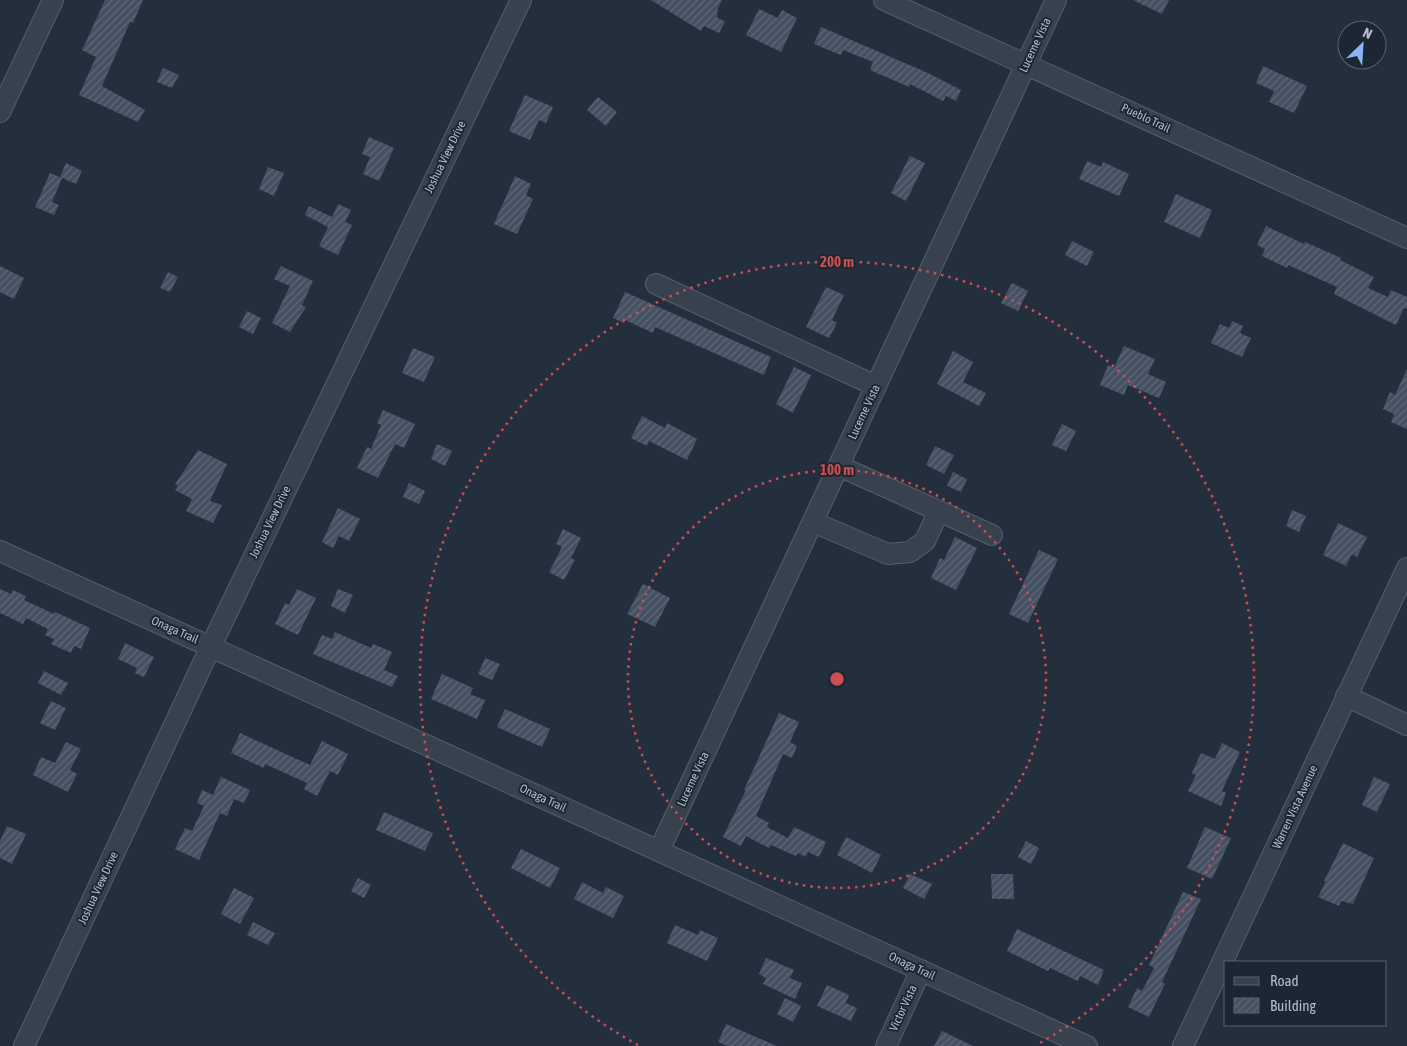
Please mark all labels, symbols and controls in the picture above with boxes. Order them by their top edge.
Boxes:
street label: Lucerne Vista [1016,15,1054,75]
north arrow [1337,20,1387,70]
text: N [1360,24,1375,42]
street label: Pueblo Trail [1119,101,1173,136]
street label: Joshua View Drive [421,119,469,195]
text: 200 m [820,253,854,270]
street label: Lucerne Vista [845,382,883,442]
text: 100 m [820,461,854,478]
street label: Joshua View Drive [246,484,294,560]
street label: Onaga Trail [149,613,201,647]
centre of rings [828,670,846,688]
street label: Lucerne Vista [674,749,712,809]
street label: Warren Vista Avenue [1269,763,1321,851]
street label: Onaga Trail [517,781,569,815]
street label: Joshua View Drive [75,849,121,927]
street label: Onaga Trail [886,949,938,983]
legend [1224,961,1387,1026]
text: Road [1270,972,1299,989]
street label: Victor Vista [886,983,920,1033]
text: Building [1270,997,1316,1014]

